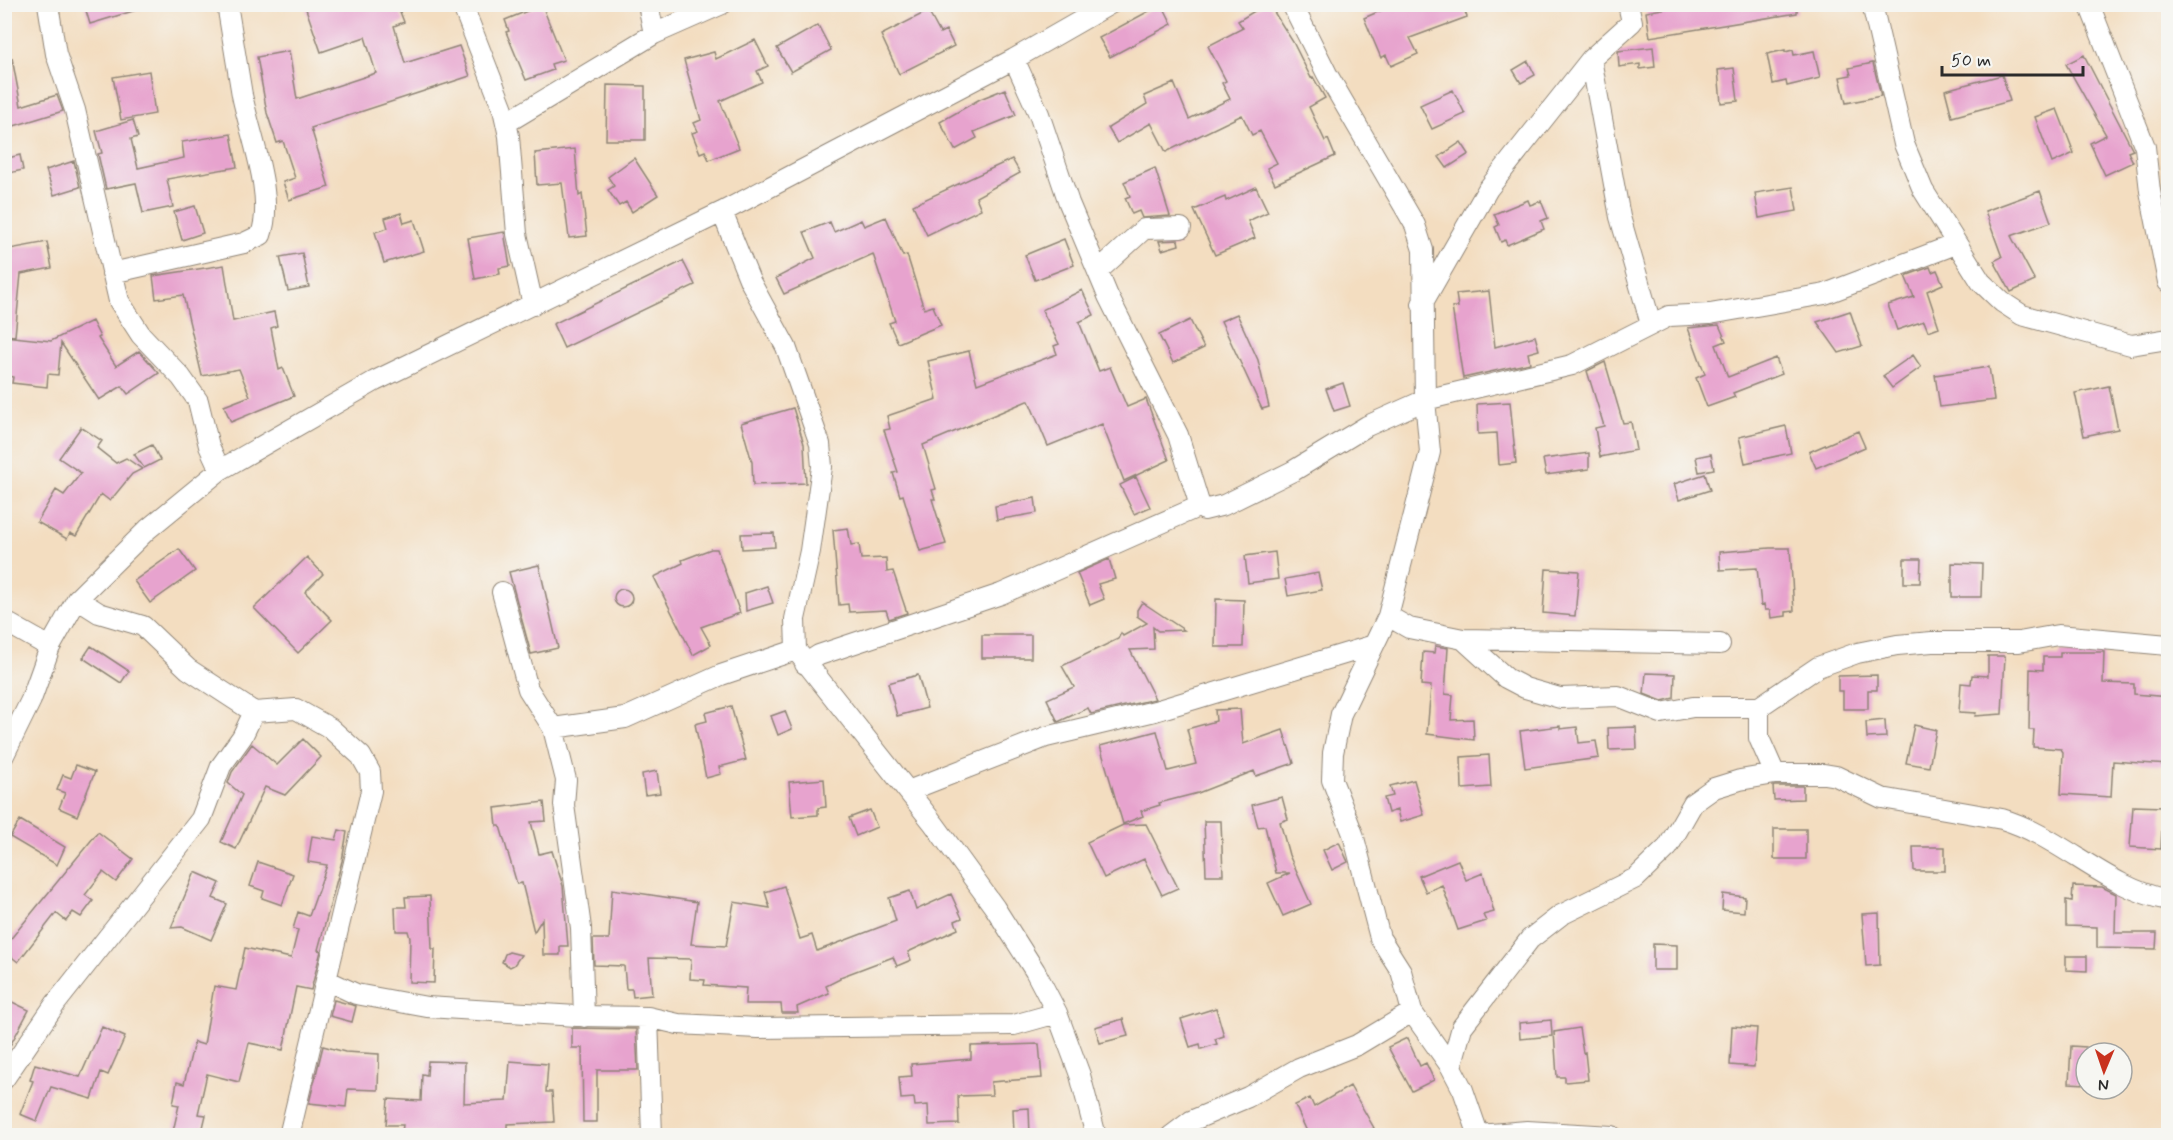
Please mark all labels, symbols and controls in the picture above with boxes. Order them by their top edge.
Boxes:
scale bar [1942,39,2083,77]
text: 50 m [1951,49,1991,73]
north arrow [2074,1041,2134,1101]
text: N [2098,1074,2109,1095]

